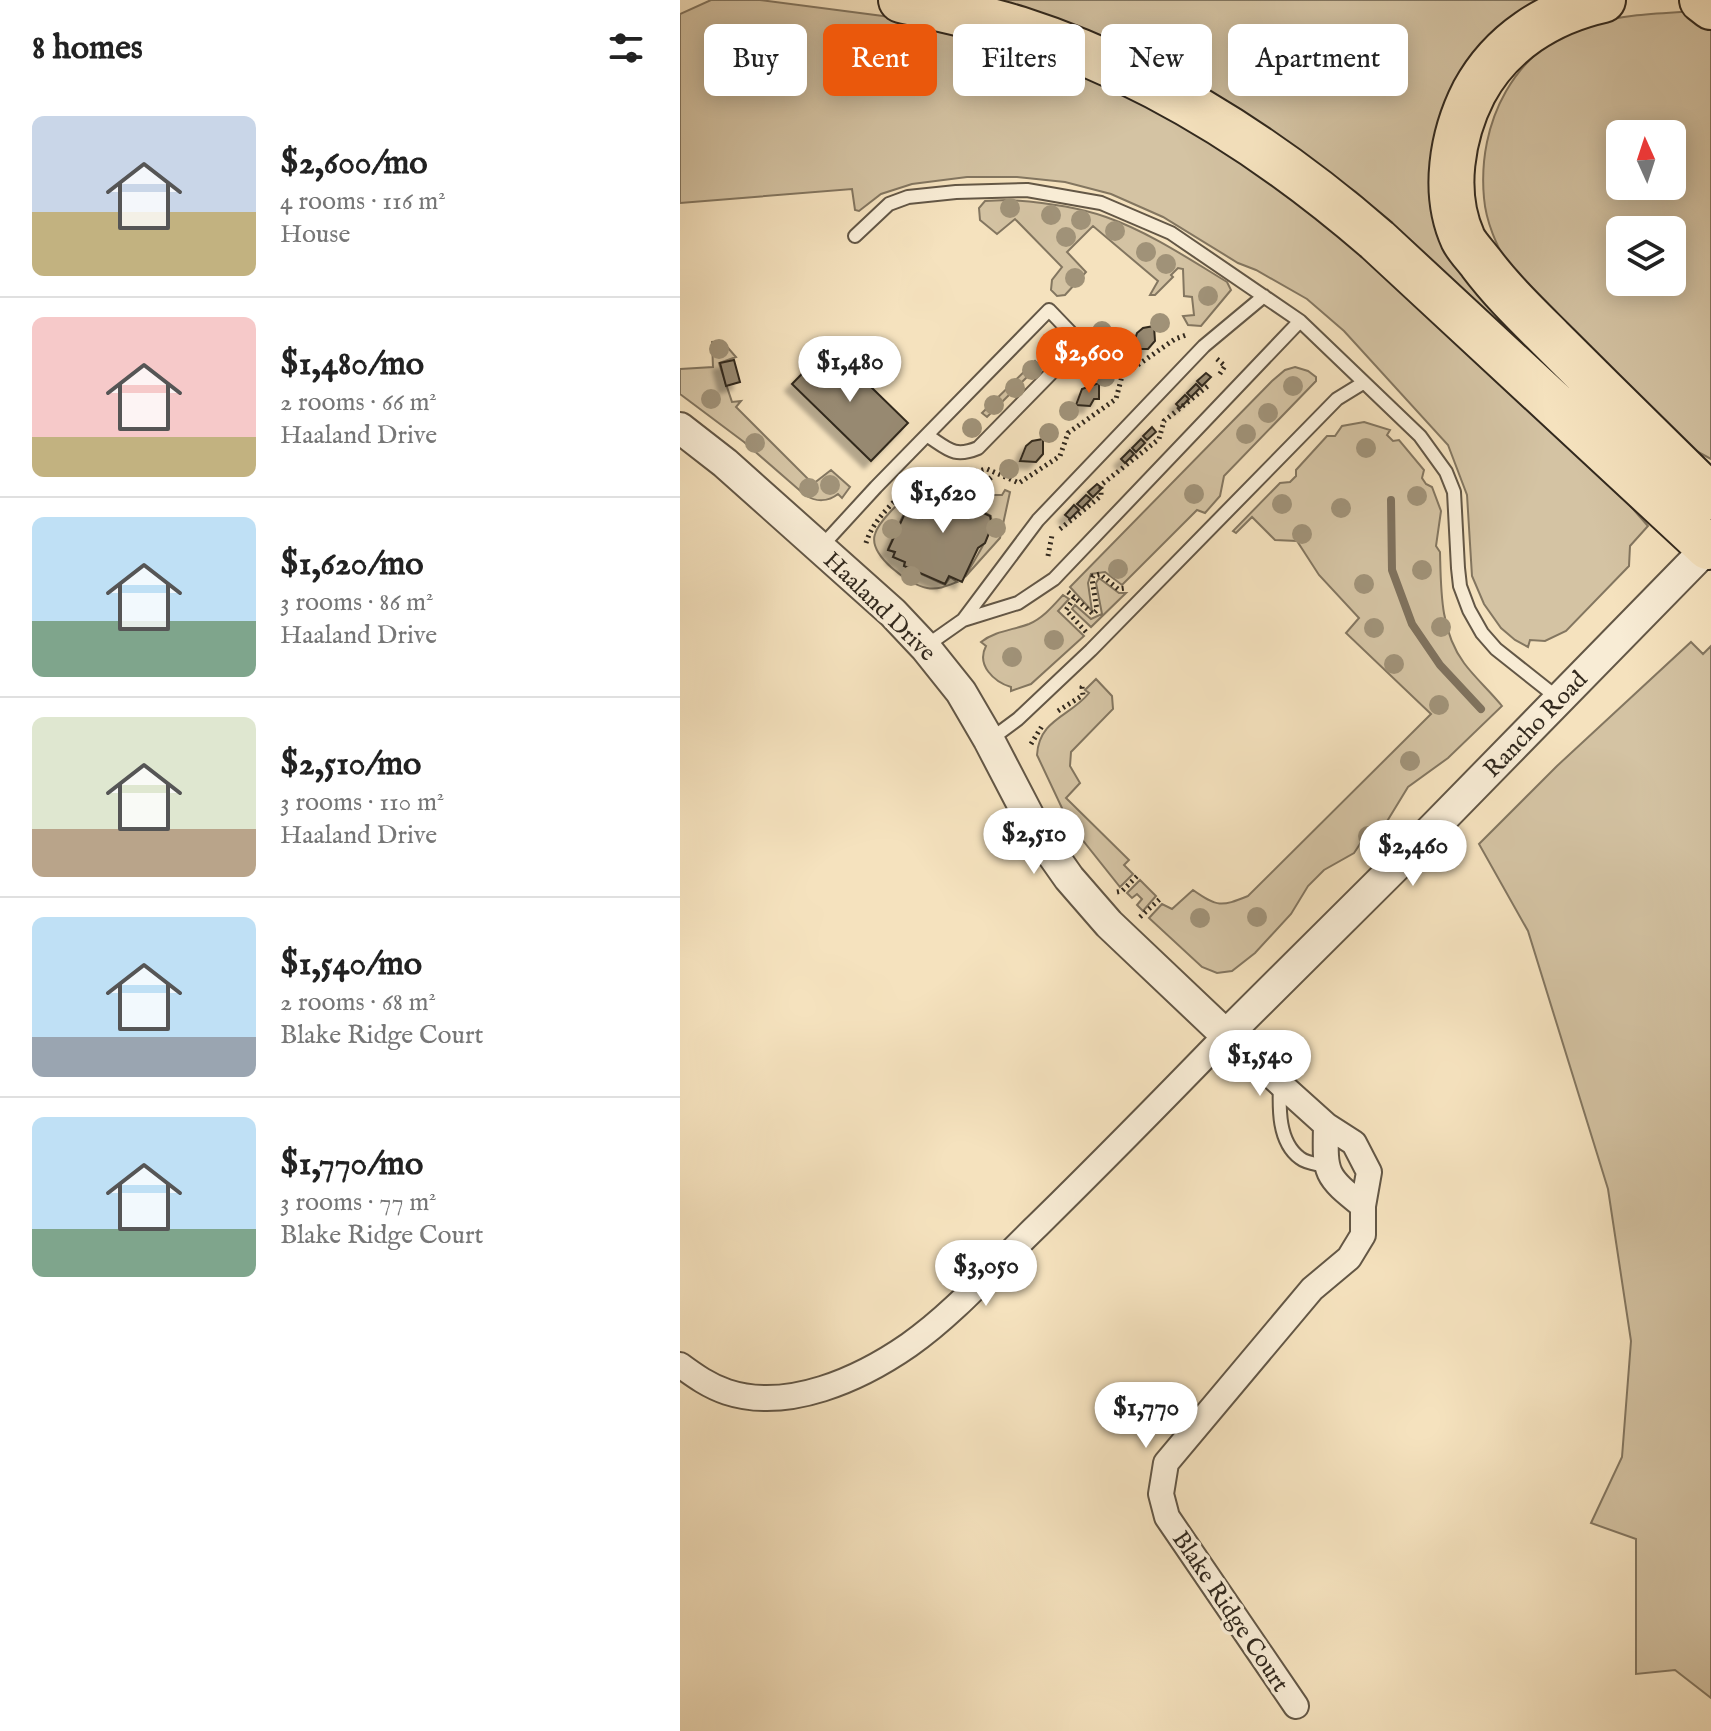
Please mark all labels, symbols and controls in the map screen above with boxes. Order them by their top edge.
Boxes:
chip: Buy [704,24,807,96]
chip: Rent [823,24,937,96]
chip: Filters [953,24,1085,96]
chip: New [1101,24,1212,96]
chip: Apartment [1228,24,1408,96]
icon: filters [604,26,648,70]
text: 8 homes [32,27,143,70]
north arrow [1606,120,1686,200]
map controls [1606,120,1686,296]
text: $2,600/mo [280,142,428,185]
icon: home [96,148,192,244]
text: 4 rooms · 116 m² [280,185,446,218]
button: layers [1606,216,1686,296]
text: House [280,218,350,251]
pin: $2,600 [1024,327,1154,395]
pin: $1,480 [785,336,915,404]
text: $2,600 [1054,336,1124,369]
text: $1,480/mo [280,343,424,386]
text: $1,480 [816,345,884,378]
icon: home [96,349,192,445]
text: 2 rooms · 66 m² [280,386,437,419]
text: Haaland Drive [280,419,437,452]
pin: $1,620 [878,467,1008,535]
text: $1,620 [910,476,976,509]
text: $1,620/mo [280,543,424,586]
street label: Haaland Drive [816,546,942,669]
icon: home [96,549,192,645]
text: 3 rooms · 86 m² [280,586,433,619]
text: Haaland Drive [280,619,437,652]
street label: Rancho Road [1477,665,1595,785]
text: $2,510/mo [280,743,421,786]
icon: home [96,749,192,845]
text: 3 rooms · 110 m² [280,786,444,819]
pin: $2,510 [969,808,1099,876]
text: $2,510 [1001,817,1067,850]
text: Haaland Drive [280,819,437,852]
pin: $2,460 [1348,820,1478,888]
text: $2,460 [1378,829,1448,862]
text: $1,540/mo [280,943,422,986]
icon: home [96,949,192,1045]
text: 2 rooms · 68 m² [280,986,436,1019]
text: Blake Ridge Court [280,1019,483,1052]
pin: $1,540 [1195,1030,1325,1098]
text: $1,540 [1227,1039,1293,1072]
text: $1,770/mo [280,1143,423,1186]
icon: home [96,1149,192,1245]
text: 3 rooms · 77 m² [280,1186,437,1219]
text: Blake Ridge Court [280,1219,483,1252]
pin: $3,050 [921,1240,1051,1308]
text: $3,050 [953,1249,1019,1282]
pin: $1,770 [1081,1382,1211,1450]
text: $1,770 [1113,1391,1179,1424]
street label: Blake Ridge Court [1164,1525,1295,1698]

